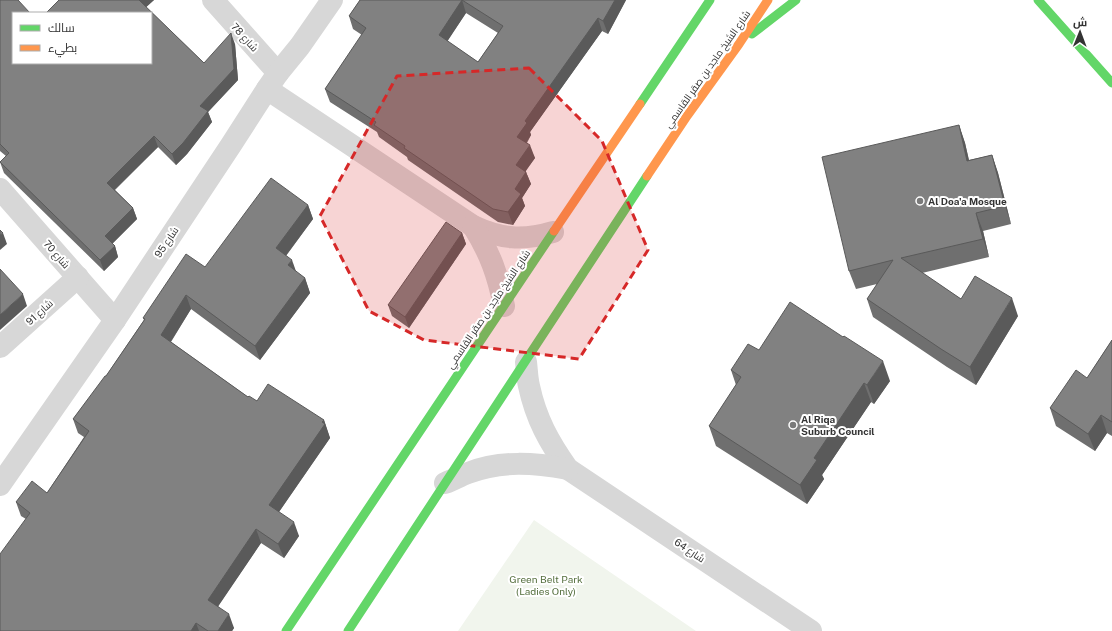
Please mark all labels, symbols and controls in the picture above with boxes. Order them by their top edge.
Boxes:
street label: شارع الشيخ ماجد بن صقر القاسمي [662,8,754,131]
legend [12,12,152,64]
north arrow [1060,12,1100,52]
text: ش [1073,16,1087,29]
street label: شارع 78 [228,20,261,54]
text: سالك [48,21,75,35]
text: بطيء [48,41,77,58]
place label: Al Doa'a Mosque [928,195,1007,207]
marker: Al Doa'a Mosque [915,196,925,206]
street label: شارع 95 [151,224,181,260]
street label: شارع 70 [41,237,73,271]
street label: شارع الشيخ ماجد بن صقر القاسمي [444,247,534,372]
street label: شارع 91 [23,297,56,328]
place label: Al Riqa Suburb Council [801,413,875,437]
marker: Al Riqa Suburb Council [788,420,798,430]
street label: شارع 64 [672,535,708,565]
park label: Green Belt Park (Ladies Only) [509,573,583,597]

